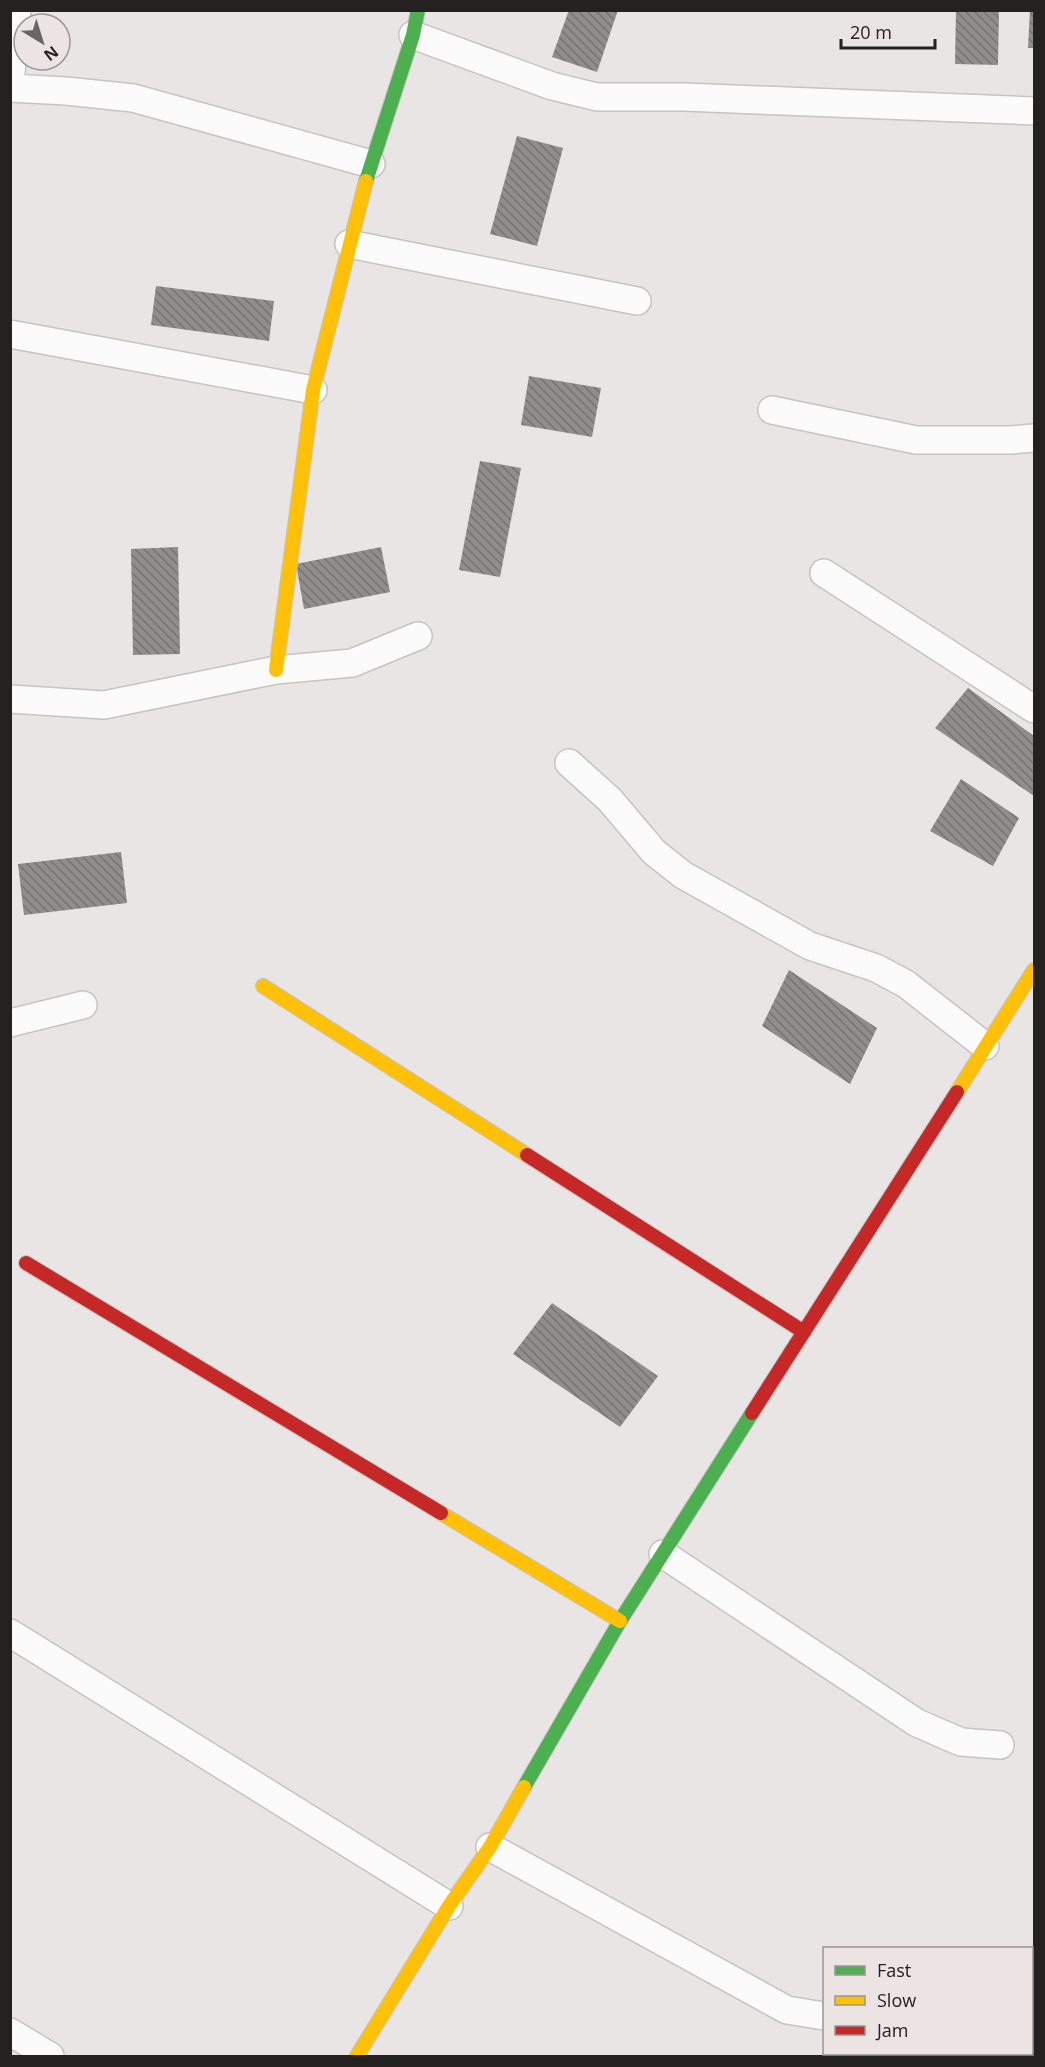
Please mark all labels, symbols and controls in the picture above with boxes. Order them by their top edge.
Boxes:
north arrow [12,12,72,72]
scale bar [841,12,936,50]
text: 20 m [850,20,892,44]
text: N [39,41,63,66]
legend [823,1947,1033,2055]
text: Fast [877,1958,911,1982]
text: Slow [877,1988,916,2012]
text: Jam [875,2018,909,2042]

